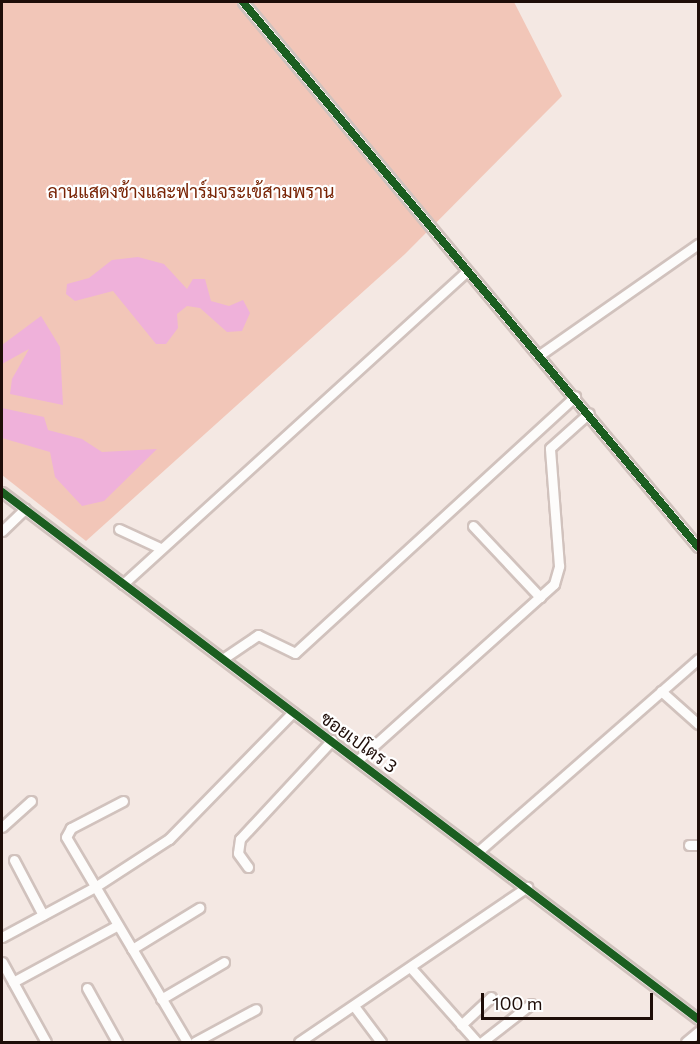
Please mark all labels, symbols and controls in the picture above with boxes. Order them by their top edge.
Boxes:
park label: ลานแสดงช้างและฟาร์มจระเข้สามพราน [48,180,334,202]
street label: ซอยเปโตร 3 [316,707,402,777]
scale bar [484,981,656,1019]
text: 100 m [492,992,542,1014]

